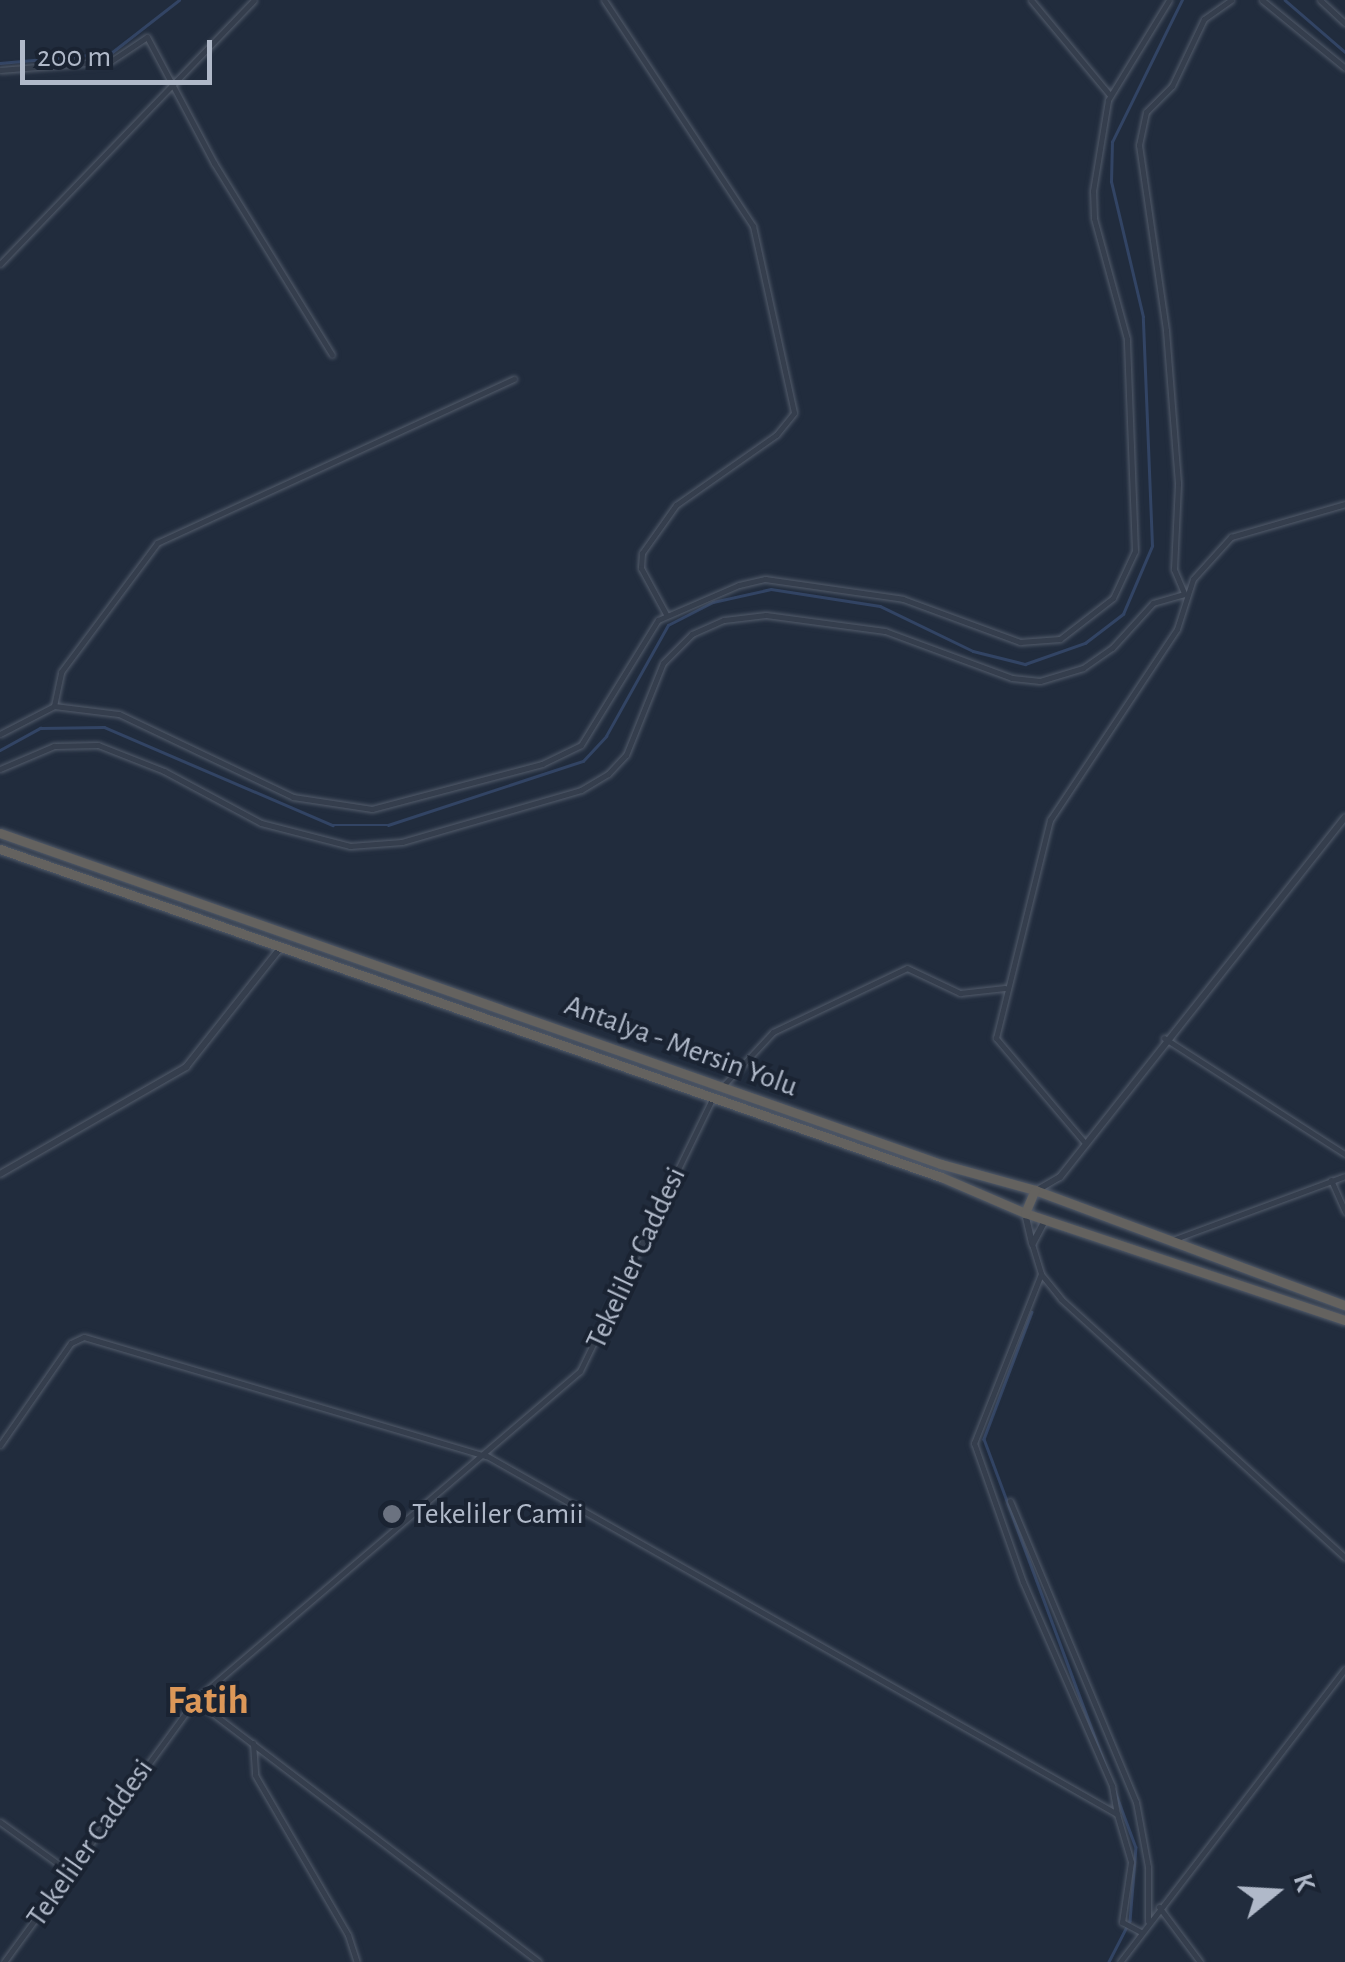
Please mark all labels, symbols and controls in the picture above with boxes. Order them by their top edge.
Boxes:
scale bar [25,20,218,82]
text: 200 m [37,42,111,72]
street label: Antalya - Mersin Yolu [560,987,802,1105]
street label: Tekeliler Caddesi [578,1161,694,1355]
place label: Tekeliler Camii [412,1496,584,1532]
marker: Tekeliler Camii [381,1503,403,1525]
district label: Fatih [167,1677,249,1725]
street label: Tekeliler Caddesi [19,1752,161,1934]
north arrow [1225,1842,1325,1942]
text: K [1288,1871,1319,1895]

